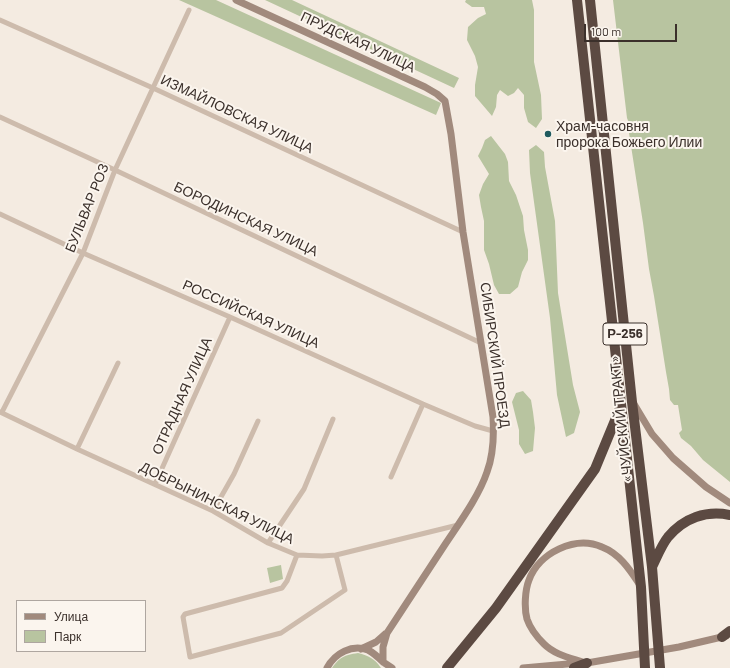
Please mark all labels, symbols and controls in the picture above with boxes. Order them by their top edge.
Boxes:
street label: ПРУДСКАЯ УЛИЦА [298,8,418,76]
scale bar [586,16,679,42]
text: 100 m [591,24,621,38]
street label: ИЗМАЙЛОВСКАЯ УЛИЦА [158,71,316,157]
place label: Храм-часовня пророка Божьего Илии [556,118,702,150]
marker: Храм-часовня пророка Божьего Илии [543,129,553,139]
street label: БУЛЬВАР РОЗ [62,161,112,255]
street label: БОРОДИНСКАЯ УЛИЦА [171,178,321,260]
street label: РОССИЙСКАЯ УЛИЦА [180,276,322,352]
street label: СИБИРСКИЙ ПРОЕЗД [476,281,514,429]
road number: Р-256 [603,323,647,345]
street label: ОТРАДНАЯ УЛИЦА [149,335,215,457]
street label: «ЧУЙСКИЙ ТРАКТ» [606,355,636,483]
street label: ДОБРЫНИНСКАЯ УЛИЦА [137,458,297,548]
legend [16,600,146,652]
text: Улица [54,609,88,623]
text: Парк [54,629,81,643]

